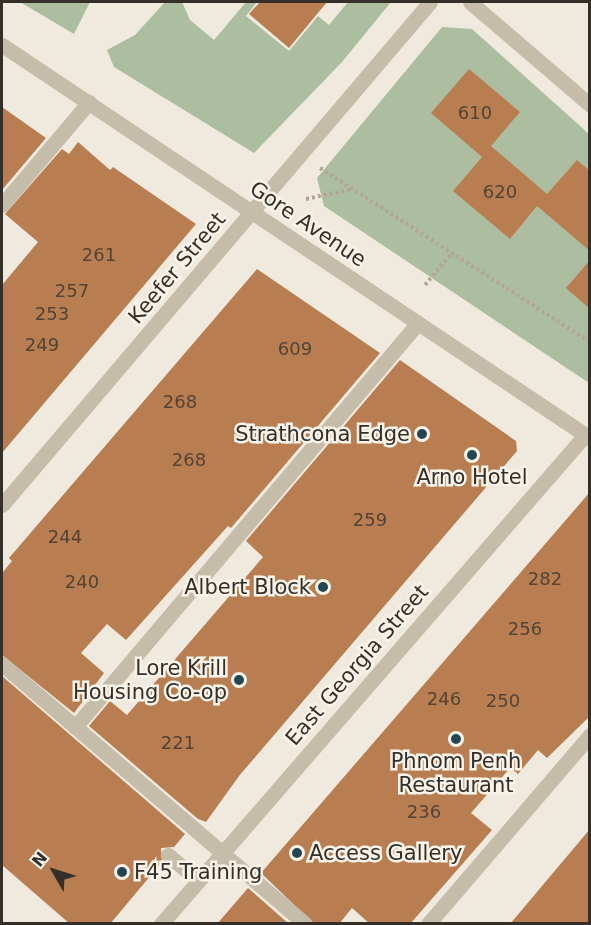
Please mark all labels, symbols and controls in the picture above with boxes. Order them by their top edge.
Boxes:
house number: 610 [458,102,492,124]
street label: Gore Avenue [245,176,371,272]
house number: 620 [483,181,517,203]
street label: Keefer Street [123,207,231,329]
house number: 261 [82,244,116,266]
house number: 257 [55,280,89,302]
house number: 253 [35,303,69,325]
house number: 249 [25,334,59,356]
house number: 609 [278,338,312,360]
house number: 268 [163,391,197,413]
place label: Strathcona Edge [235,421,410,447]
marker: Strathcona Edge [415,427,429,441]
marker: Arno Hotel [465,448,479,462]
house number: 268 [172,449,206,471]
place label: Arno Hotel [416,464,528,490]
house number: 259 [353,509,387,531]
house number: 244 [48,526,82,548]
house number: 282 [528,568,562,590]
house number: 240 [65,571,99,593]
place label: Albert Block [184,574,311,600]
street label: East Georgia Street [280,579,434,751]
marker: Albert Block [316,580,330,594]
house number: 256 [508,618,542,640]
place label: Lore Krill Housing Co-op [73,655,227,705]
marker: Lore Krill Housing Co-op [232,673,246,687]
house number: 246 [427,688,461,710]
house number: 250 [486,690,520,712]
house number: 221 [161,732,195,754]
marker: Phnom Penh Restaurant [449,732,463,746]
place label: Phnom Penh Restaurant [391,748,521,798]
house number: 236 [407,801,441,823]
place label: Access Gallery [309,840,462,866]
north arrow [24,841,84,901]
marker: Access Gallery [290,846,304,860]
text: N [28,848,51,871]
place label: F45 Training [134,859,262,885]
marker: F45 Training [115,865,129,879]

